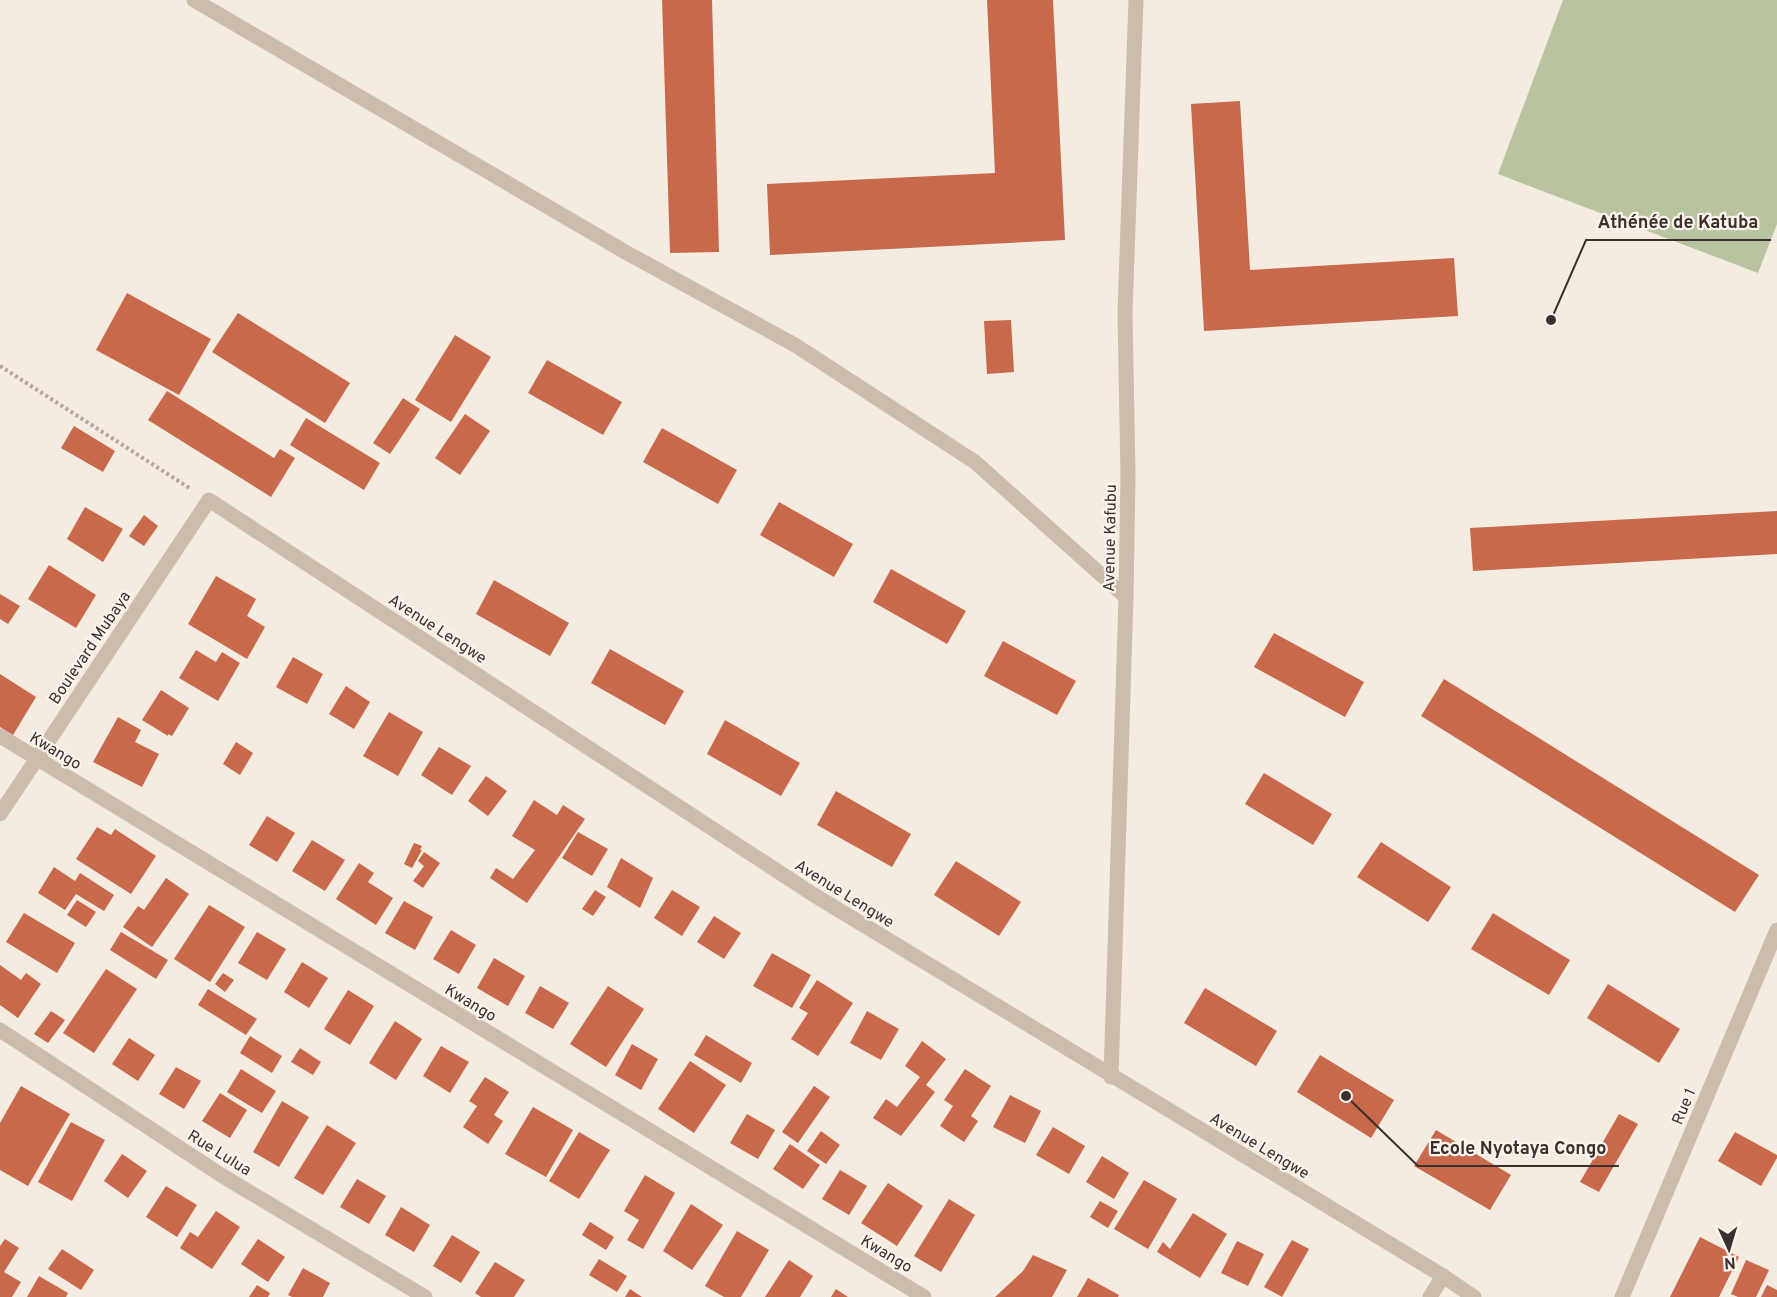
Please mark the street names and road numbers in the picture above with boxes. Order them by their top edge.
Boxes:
street label: Avenue Kafubu [1100,484,1122,592]
street label: Boulevard Mubaya [45,588,136,708]
street label: Avenue Lengwe [384,590,490,669]
street label: Kwango [25,728,85,775]
street label: Avenue Lengwe [791,856,897,933]
street label: Kwango [440,980,500,1027]
street label: Rue 1 [1668,1086,1701,1128]
street label: Avenue Lengwe [1205,1109,1313,1184]
street label: Rue Lulua [183,1126,255,1181]
street label: Kwango [856,1231,916,1278]

